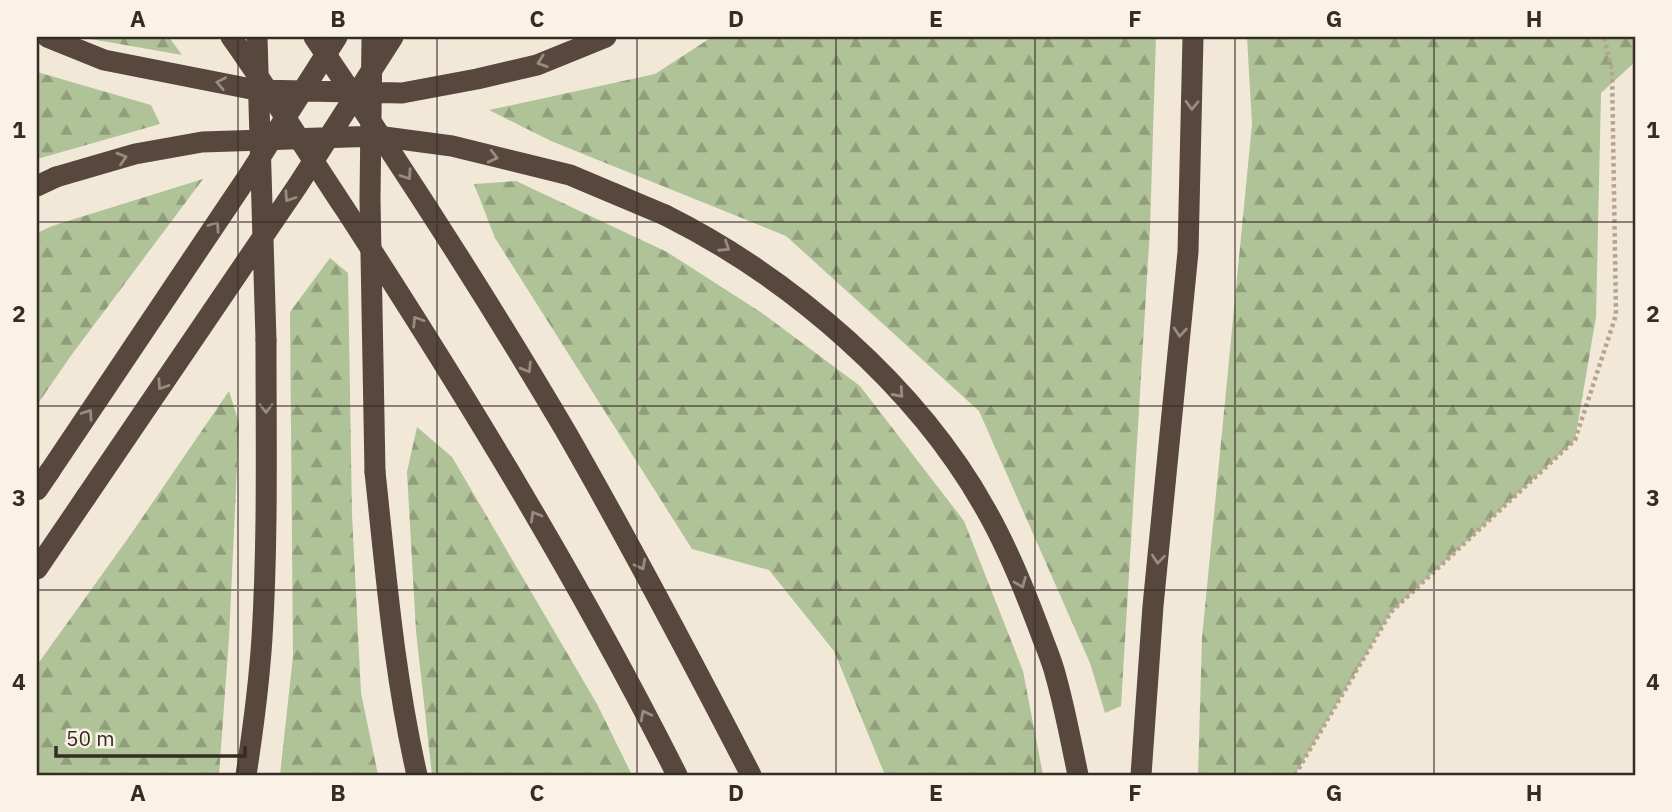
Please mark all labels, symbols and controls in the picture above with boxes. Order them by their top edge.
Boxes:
text: A [130,3,146,33]
text: B [330,3,346,33]
text: C [530,3,545,33]
text: D [728,3,744,33]
text: E [929,3,943,33]
text: F [1128,3,1142,33]
text: G [1326,3,1342,33]
text: H [1526,3,1542,33]
one-way arrow [537,54,549,68]
one-way arrow [215,76,227,91]
one-way arrow [1184,100,1199,111]
text: 1 [12,114,26,144]
text: 1 [1646,114,1660,144]
one-way arrow [487,149,499,163]
one-way arrow [116,151,128,166]
one-way arrow [399,167,412,180]
one-way arrow [285,189,297,202]
one-way arrow [207,220,220,233]
one-way arrow [717,239,730,252]
text: 2 [12,298,26,328]
text: 2 [1646,298,1660,328]
one-way arrow [413,316,426,329]
one-way arrow [1173,327,1188,338]
one-way arrow [519,360,532,373]
one-way arrow [157,378,170,391]
one-way arrow [891,385,903,398]
one-way arrow [258,403,274,414]
one-way arrow [80,409,92,422]
text: 3 [12,482,26,512]
text: 3 [1646,482,1660,512]
one-way arrow [530,510,543,523]
one-way arrow [1151,553,1166,564]
one-way arrow [632,558,646,570]
one-way arrow [1013,576,1027,588]
text: 4 [12,666,26,696]
text: 4 [1646,666,1660,696]
one-way arrow [640,710,653,722]
scale bar [56,714,245,758]
text: 50 m [66,724,115,752]
text: A [130,777,146,807]
text: B [330,777,346,807]
text: C [530,777,545,807]
text: D [728,777,744,807]
text: E [929,777,943,807]
text: F [1128,777,1142,807]
text: G [1326,777,1342,807]
text: H [1526,777,1542,807]

